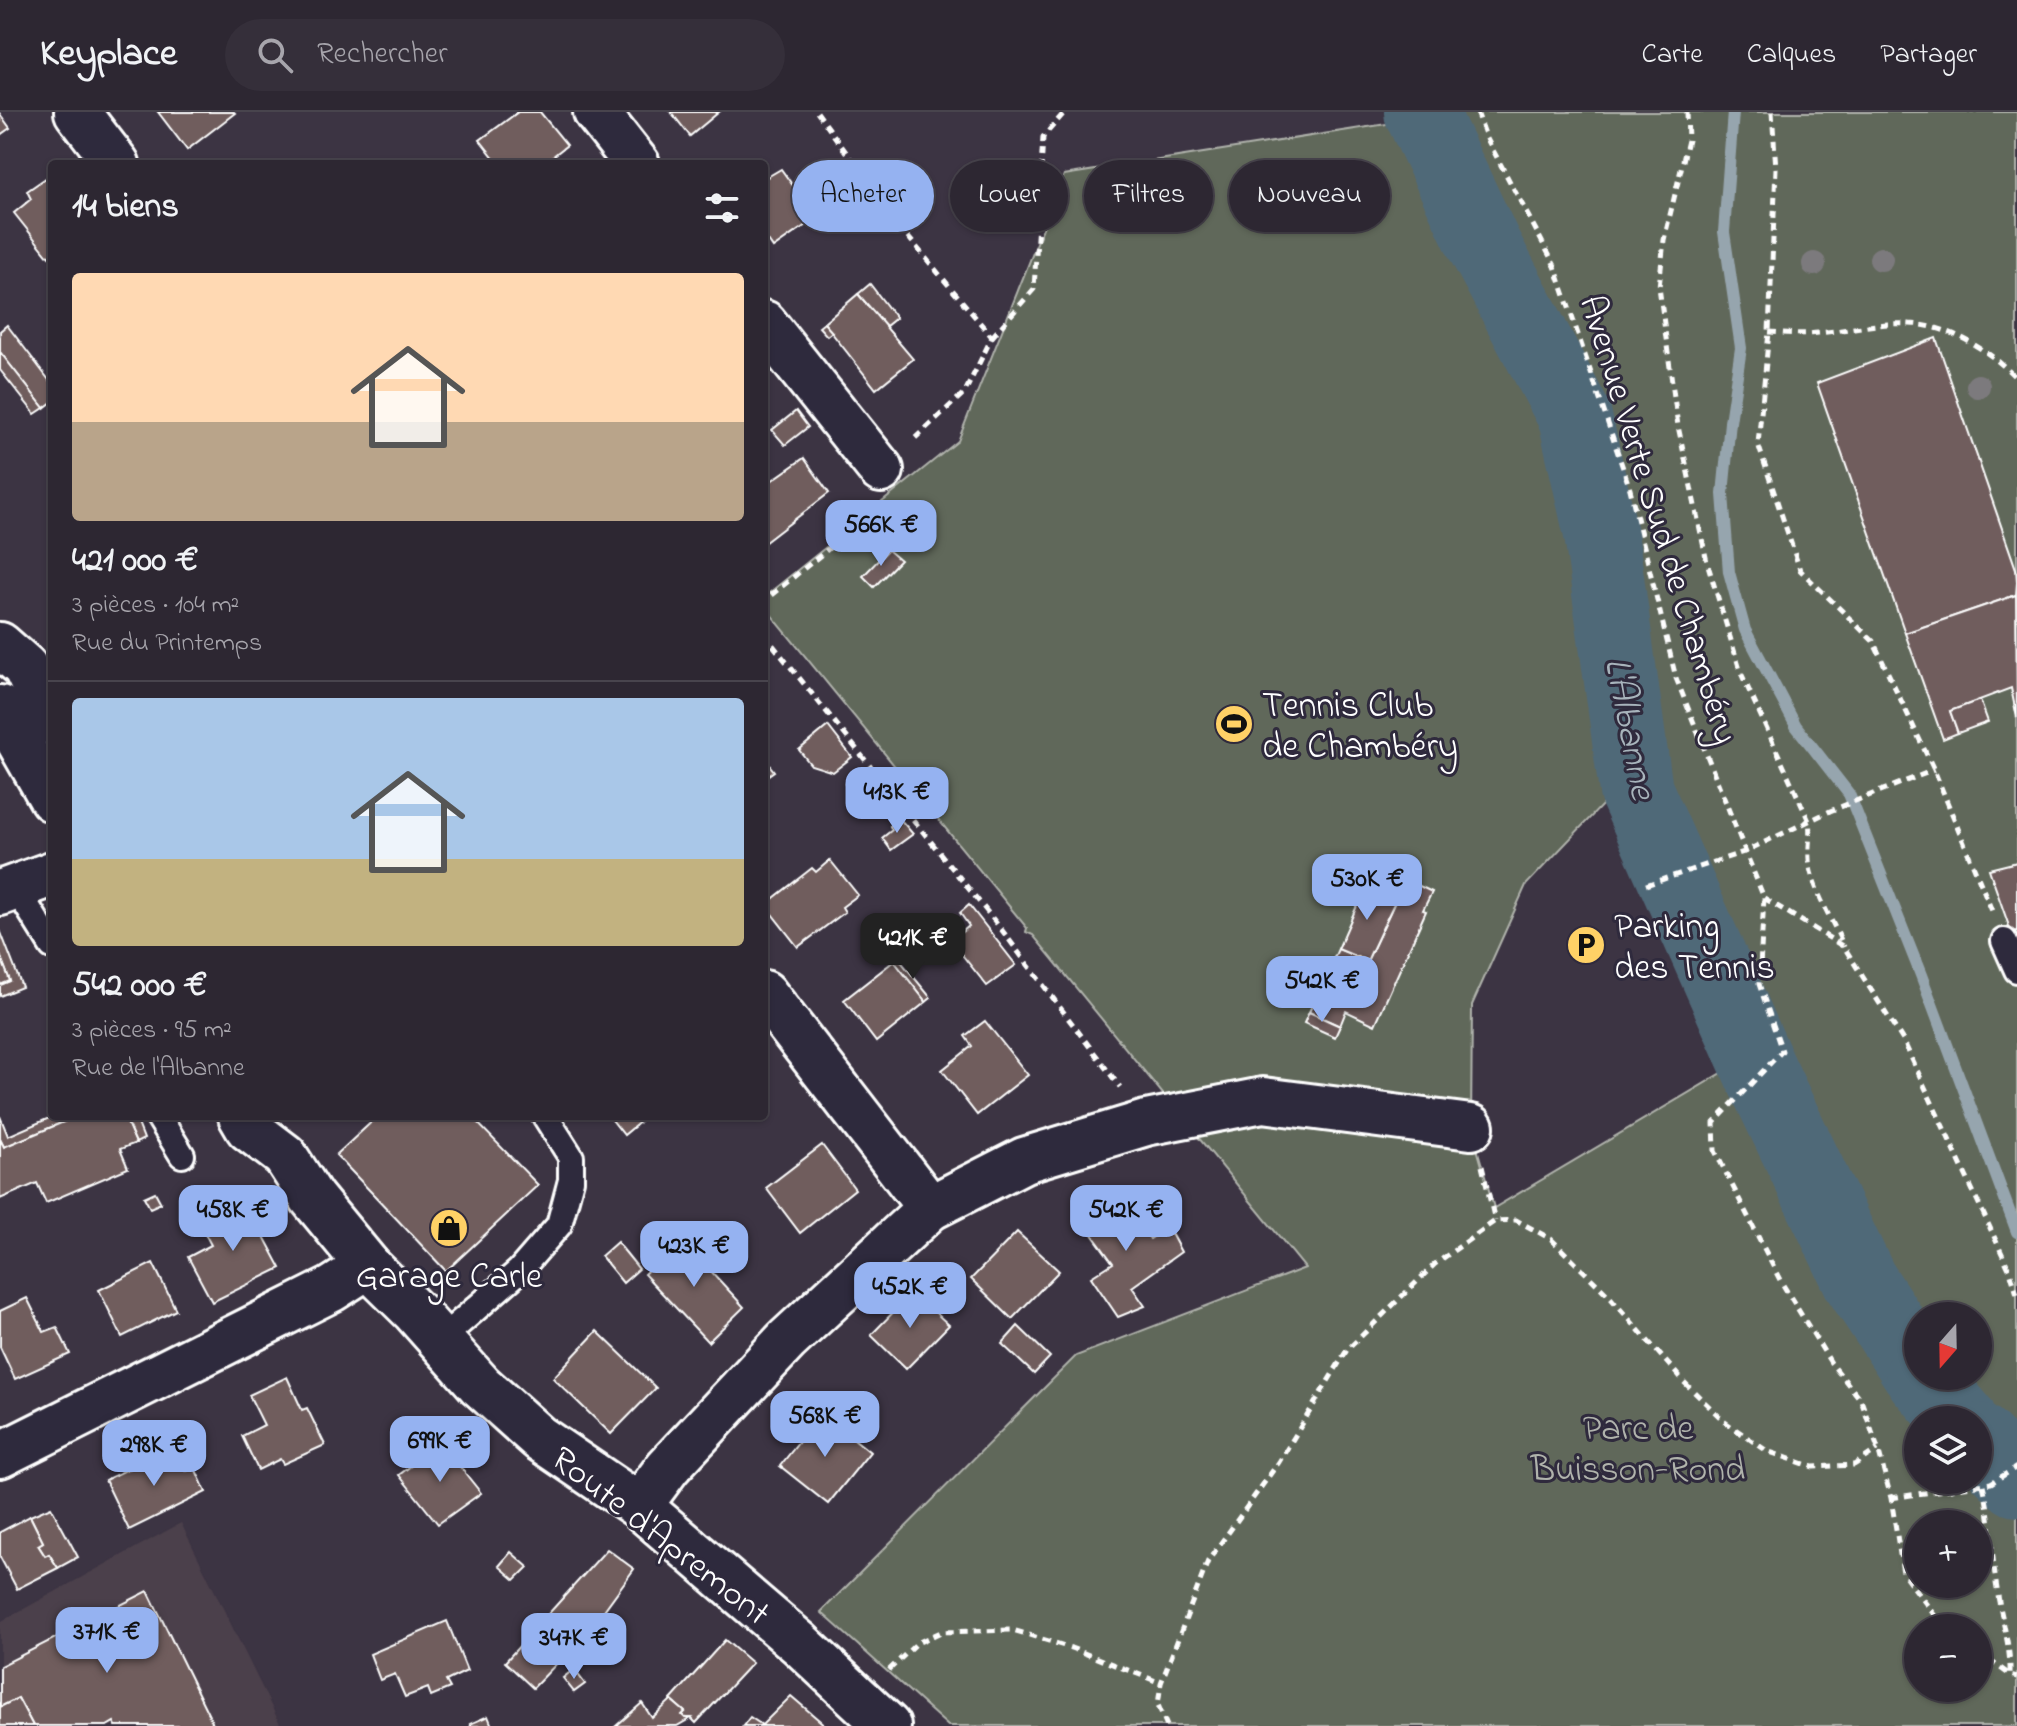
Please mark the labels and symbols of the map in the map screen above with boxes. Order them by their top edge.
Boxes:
street label: Avenue Verte Sud de Chambéry [1563,289,1750,751]
pin: 566K € [816,500,946,568]
water label: L'Albanne [1587,653,1670,806]
place label: Tennis Club de Chambéry [1262,681,1458,775]
sports icon: Tennis Club de Chambéry [1213,703,1255,745]
pin: 413K € [832,767,962,835]
pin: 530K € [1302,854,1432,922]
place label: Parking des Tennis [1614,902,1775,996]
pin: 421K € [848,913,978,981]
parking icon: Parking des Tennis [1565,924,1607,966]
pin: 542K € [1257,956,1387,1024]
pin: 458K € [168,1185,298,1253]
pin: 542K € [1061,1185,1191,1253]
shop icon: Garage Carle [428,1207,470,1249]
pin: 423K € [629,1221,759,1289]
place label: Garage Carle [356,1252,543,1305]
pin: 452K € [845,1262,975,1330]
north arrow [1904,1302,1992,1390]
pin: 568K € [760,1391,890,1459]
park label: Parc de Buisson-Rond [1530,1404,1745,1498]
pin: 699K € [375,1416,505,1484]
pin: 298K € [89,1420,219,1488]
street label: Route d'Apremont [538,1435,780,1640]
pin: 371K € [42,1607,172,1675]
pin: 347K € [509,1613,639,1681]

